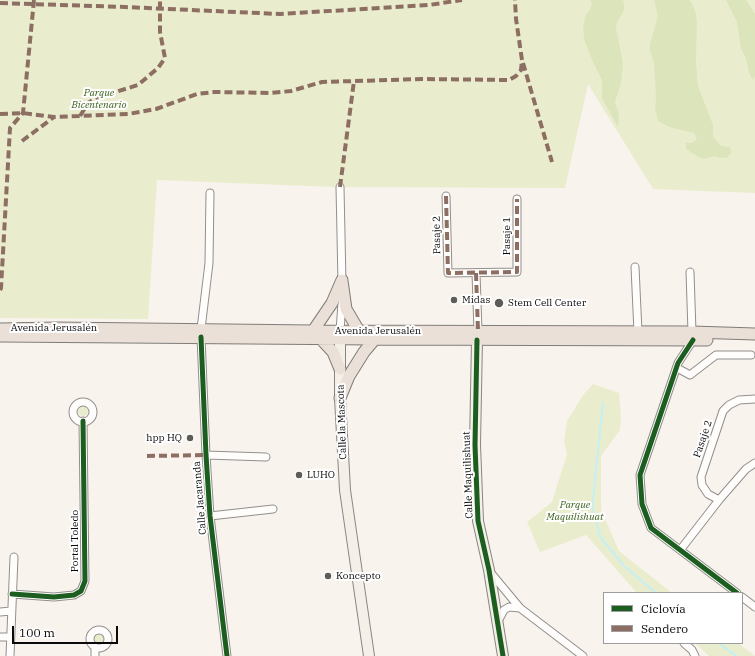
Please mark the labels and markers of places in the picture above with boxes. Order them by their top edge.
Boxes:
place label: Midas [462,294,490,306]
marker: Midas [449,295,459,305]
marker: Stem Cell Center [493,297,505,309]
place label: Stem Cell Center [508,297,586,309]
place label: hpp HQ [146,432,182,444]
marker: hpp HQ [185,433,195,443]
place label: LUHO [307,469,335,481]
marker: LUHO [294,470,304,480]
place label: Koncepto [336,570,381,582]
marker: Koncepto [323,571,333,581]

